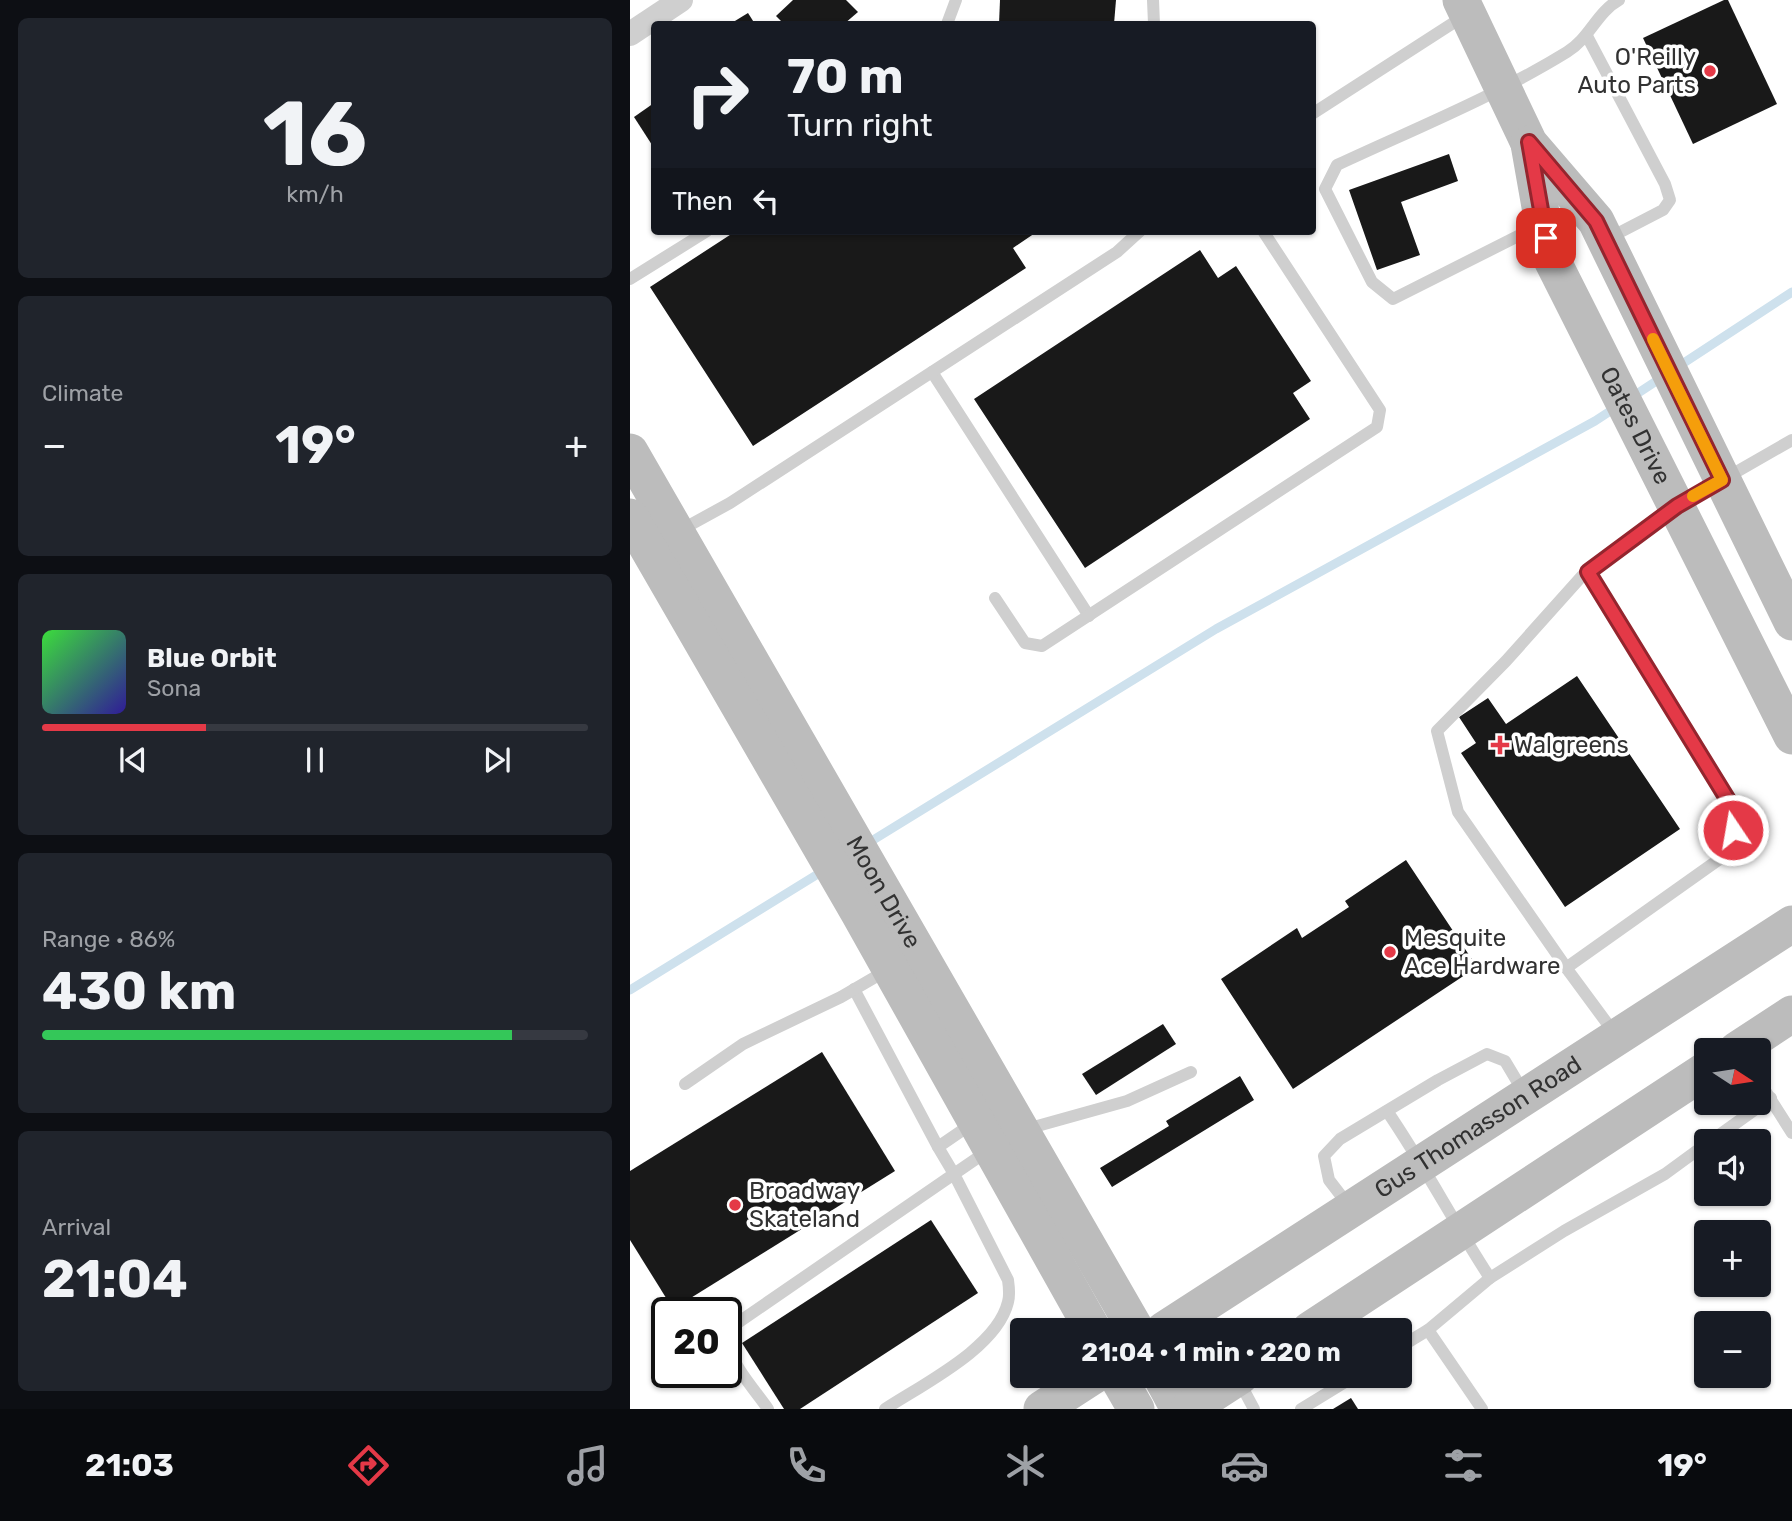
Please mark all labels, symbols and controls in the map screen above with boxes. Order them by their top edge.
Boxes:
place label: O'Reilly Auto Parts [1577,43,1696,99]
text: 70 m [787,47,904,105]
icon: right [672,49,763,140]
marker: O'Reilly Auto Parts [1702,63,1718,79]
text: 16 [263,80,367,188]
text: Turn right [787,106,932,144]
text: km/h [286,180,344,208]
icon: left [747,182,785,220]
text: Then [672,186,733,217]
pin [1516,208,1576,268]
icon: arrive [1527,219,1565,257]
street label: Oates Drive [1594,362,1677,489]
text: Climate [42,379,123,407]
text: 19° [275,414,356,476]
text: − [42,422,67,468]
text: + [564,422,588,468]
text: Blue Orbit [147,643,277,674]
text: Sona [147,674,201,702]
place label: Walgreens [1514,731,1629,759]
marker: Walgreens [1492,737,1508,753]
icon: previous [114,741,152,779]
icon: pause [296,741,334,779]
icon: next [478,741,516,779]
position arrow [1696,793,1770,867]
street label: Moon Drive [840,831,927,953]
place label: Mesquite Ace Hardware [1404,924,1561,980]
text: Range · 86% [42,925,175,953]
marker: Mesquite Ace Hardware [1382,944,1398,960]
text: 430 km [42,960,236,1022]
north arrow [1694,1038,1771,1115]
map controls [1694,1038,1771,1388]
street label: Gus Thomasson Road [1370,1050,1587,1204]
button: sound [1694,1129,1771,1206]
place label: Broadway Skateland [749,1177,860,1233]
marker: Broadway Skateland [727,1197,743,1213]
text: Arrival [42,1213,111,1241]
button: + [1694,1220,1771,1297]
text: 21:04 [42,1248,188,1310]
speed limit sign: 20 [651,1297,742,1388]
button: − [1694,1311,1771,1388]
text: 21:04 · 1 min · 220 m [1081,1337,1341,1368]
icon: directions [344,1441,393,1490]
icon: music [563,1441,612,1490]
icon: phone [782,1441,831,1490]
icon: climate [1001,1441,1050,1490]
icon: car [1220,1441,1269,1490]
icon: filters [1439,1441,1488,1490]
text: 21:03 [85,1446,174,1484]
text: 19° [1657,1446,1707,1484]

